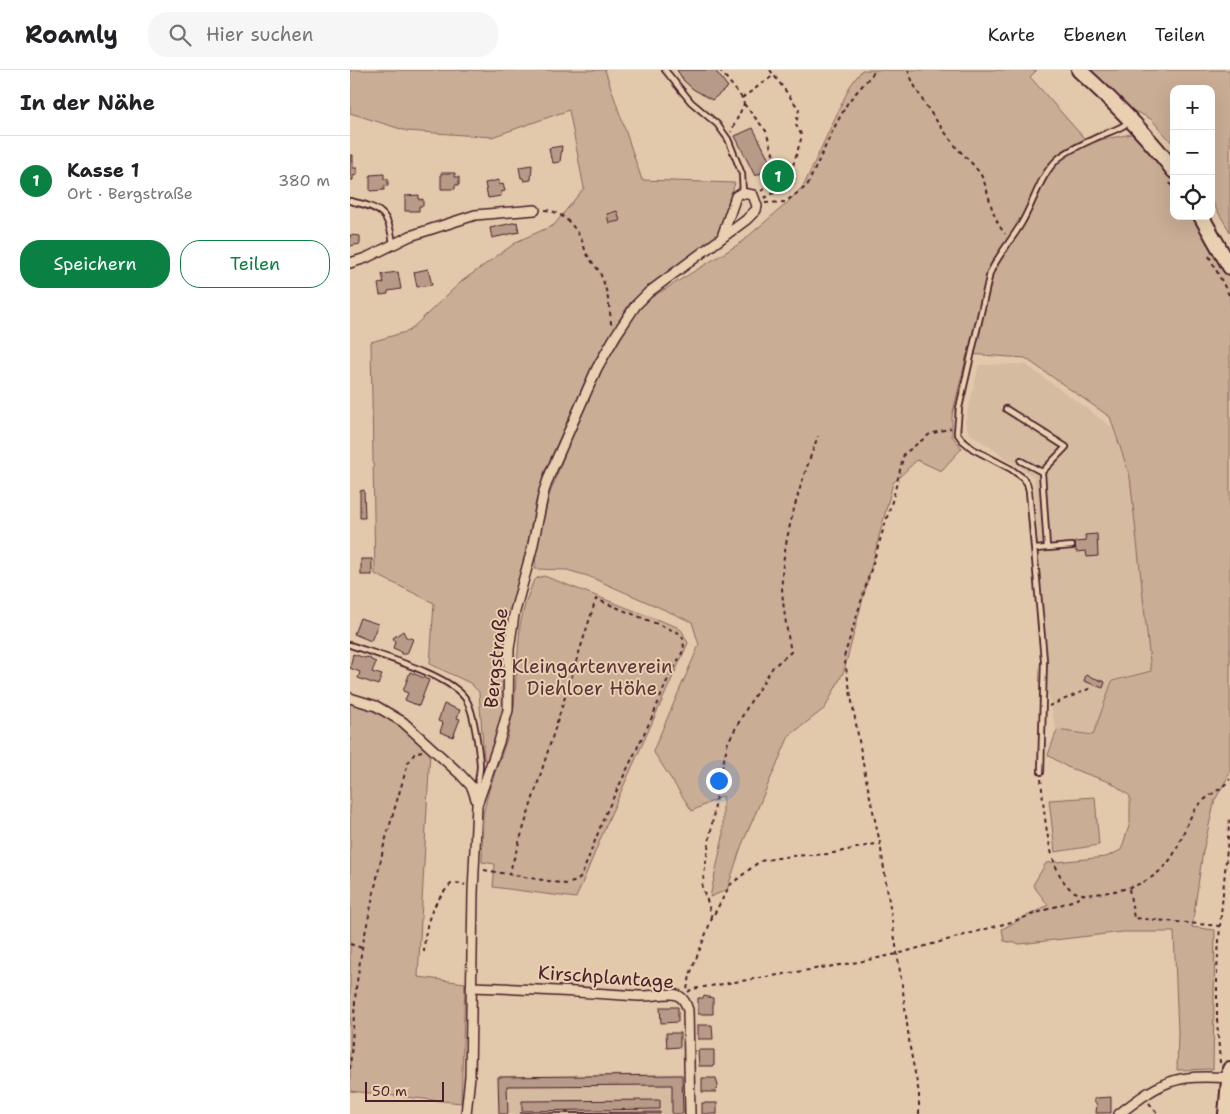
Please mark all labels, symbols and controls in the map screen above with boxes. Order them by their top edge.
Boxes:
search box [148,12,498,57]
text: Roamly [25,19,118,51]
icon: search [166,21,194,49]
text: Hier suchen [206,22,314,47]
text: Karte [988,23,1035,47]
text: Ebenen [1063,23,1127,47]
text: Teilen [1155,23,1205,47]
map controls [1170,85,1215,220]
button: + [1170,85,1215,130]
text: In der Nähe [20,89,155,117]
button: − [1170,130,1215,175]
pin: 1 [762,157,794,195]
text: Kasse 1 [67,158,139,183]
text: 1 [32,170,40,191]
text: 380 m [278,170,330,191]
button: locate [1170,175,1215,220]
text: Ort · Bergstraße [67,183,193,204]
button: Speichern [20,240,170,288]
button: Teilen [180,240,330,288]
street label: Bergstraße [478,607,514,709]
park label: Kleingartenverein Diehloer Höhe [511,654,673,701]
your location [706,768,732,794]
street label: Kirschplantage [537,960,675,994]
scale bar [365,1079,444,1102]
text: 50 m [372,1082,407,1100]

